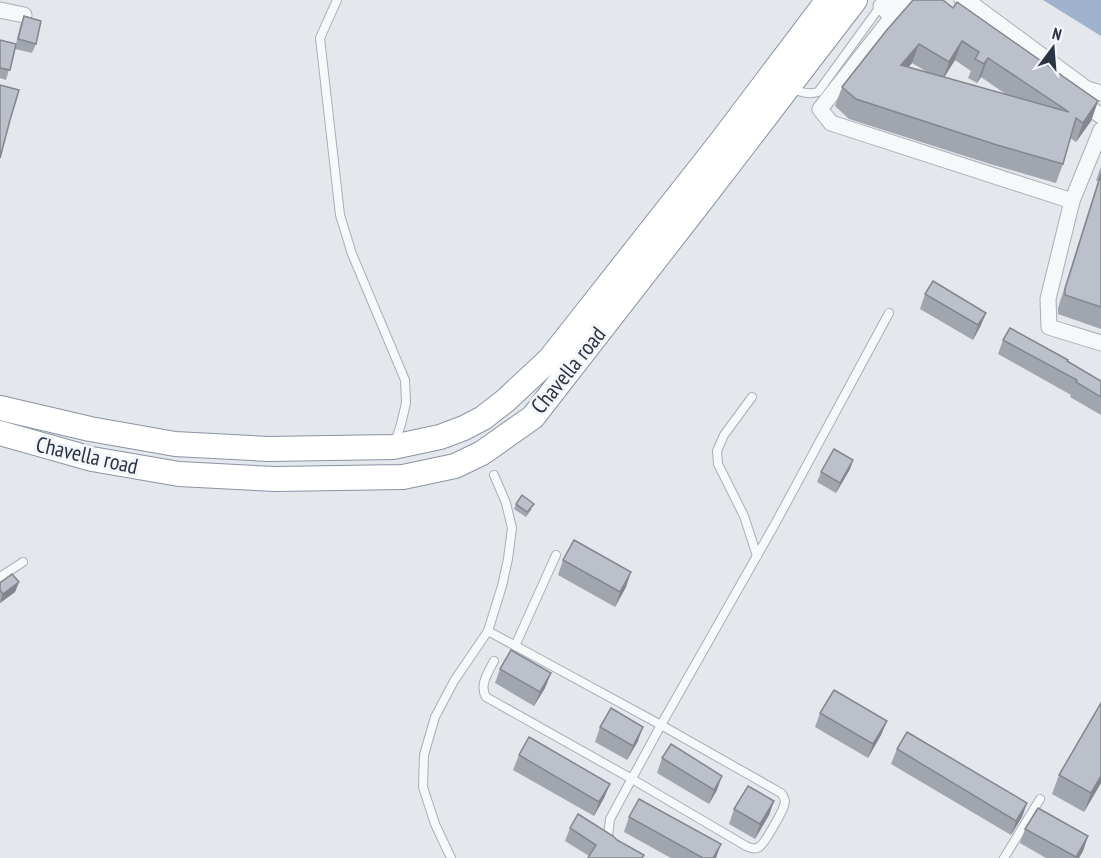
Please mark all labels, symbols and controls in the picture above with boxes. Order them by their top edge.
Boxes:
north arrow [1023,18,1083,78]
text: N [1050,23,1064,44]
street label: Chavella road [524,321,612,419]
street label: Chavella road [33,430,141,480]

